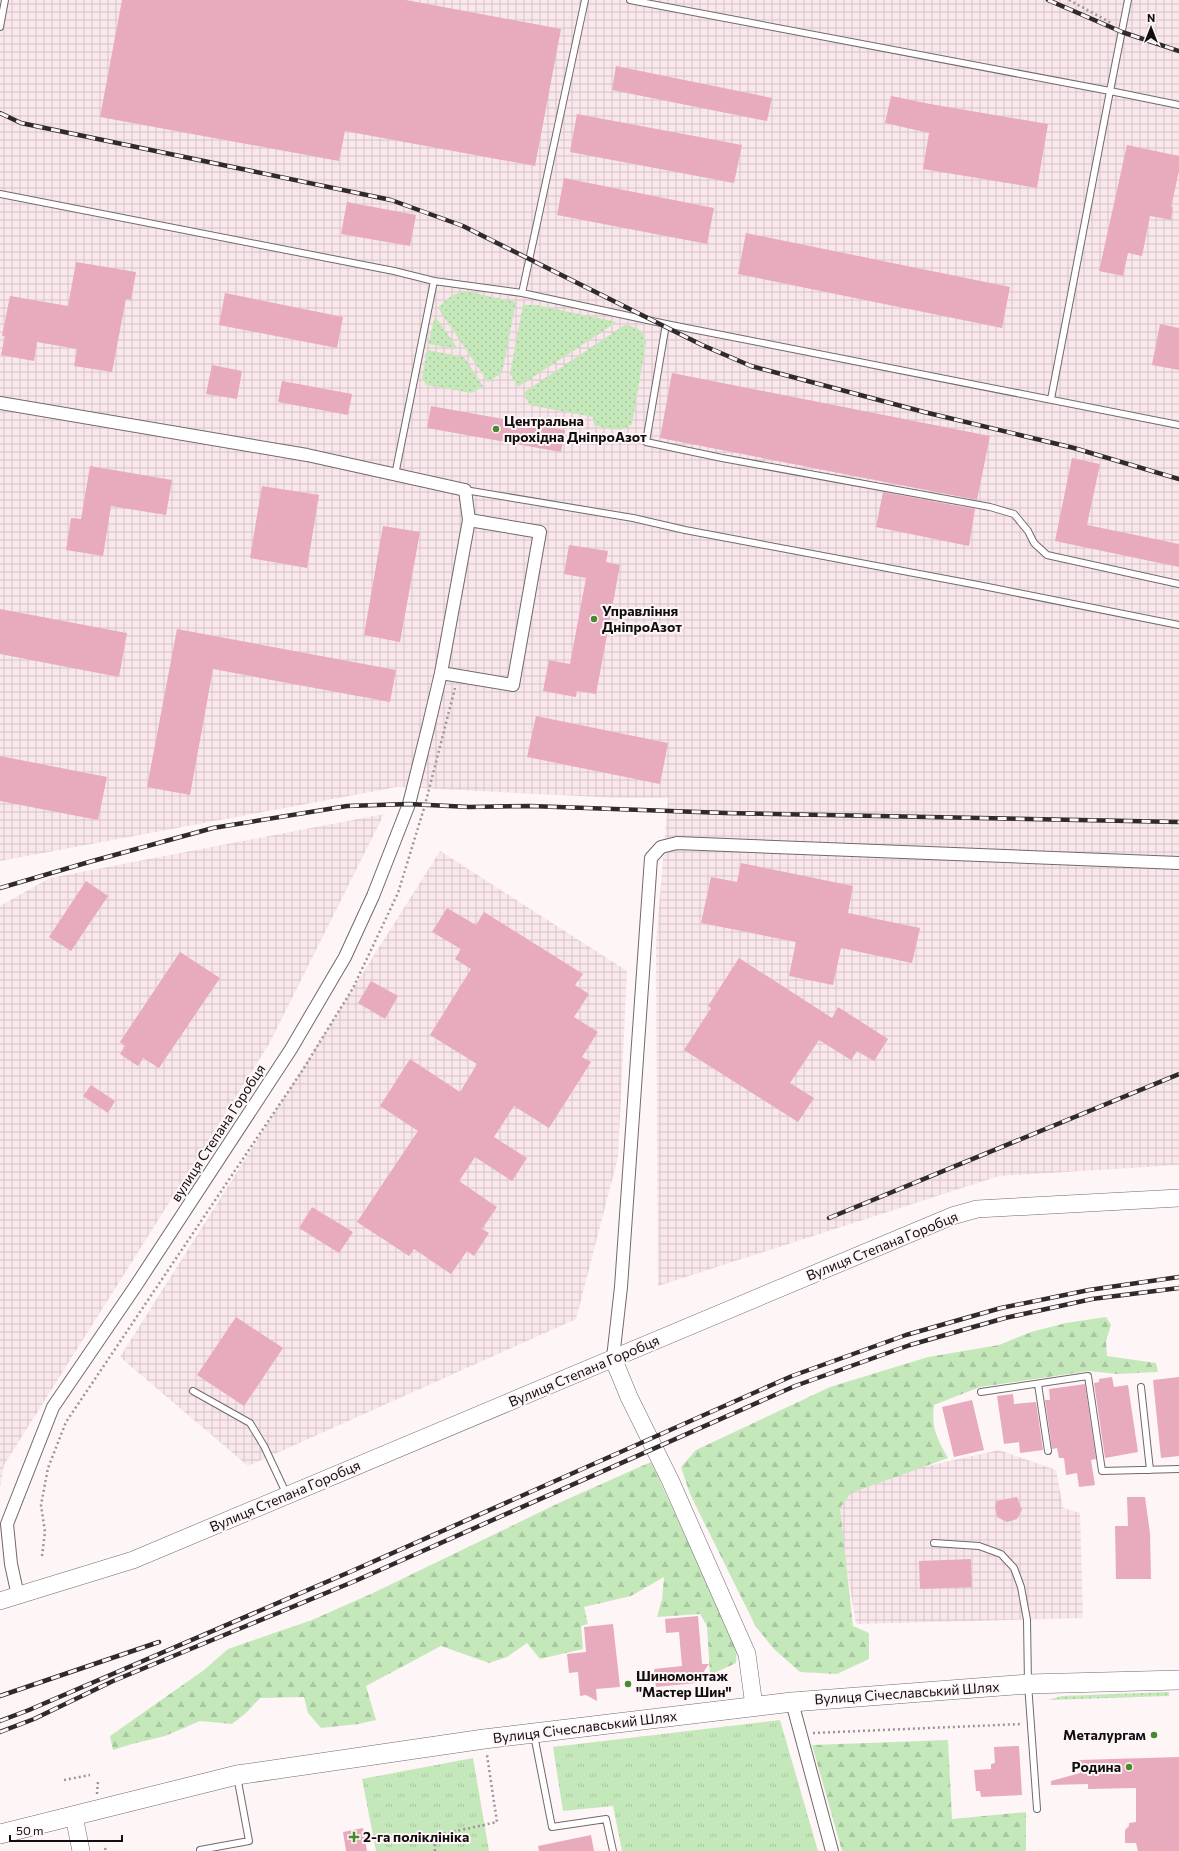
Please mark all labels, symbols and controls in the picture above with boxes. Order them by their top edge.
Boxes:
north arrow [1131,8,1171,48]
text: N [1147,11,1155,24]
place label: Центральна прохідна ДніпроАзот [504,412,647,445]
marker: Центральна прохідна ДніпроАзот [491,424,501,434]
place label: Управління ДніпроАзот [602,602,682,635]
marker: Управління ДніпроАзот [589,614,599,624]
street label: вулиця Степана Горобця [167,1061,268,1205]
street label: Вулиця Степана Горобця [803,1207,960,1284]
street label: Вулиця Степана Горобця [506,1331,662,1410]
street label: Вулиця Степана Горобця [207,1456,363,1535]
place label: Шиномонтаж "Мастер Шин" [636,1667,732,1700]
street label: Вулиця Січеславський Шлях [814,1678,1001,1707]
marker: Шиномонтаж "Мастер Шин" [623,1679,633,1689]
street label: Вулиця Січеславський Шлях [492,1707,679,1746]
place label: Металургам [1063,1726,1146,1743]
marker: Металургам [1149,1730,1159,1740]
place label: Родина [1072,1758,1121,1775]
marker: Родина [1124,1762,1134,1772]
scale bar [10,1817,122,1843]
text: 50 m [16,1823,44,1837]
place label: 2-га поліклініка [363,1828,469,1845]
marker: 2-га поліклініка [348,1831,360,1843]

